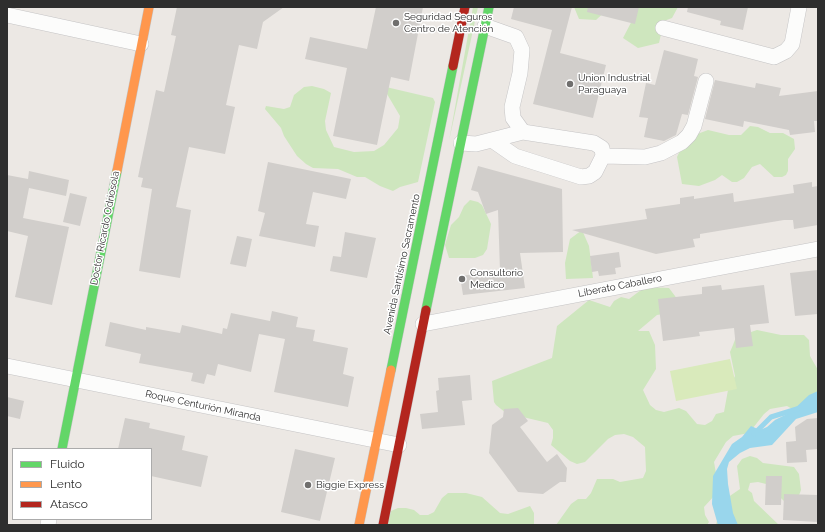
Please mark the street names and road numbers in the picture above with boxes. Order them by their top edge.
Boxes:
street label: Doctor Ricardo Odriosola [88,170,122,286]
street label: Avenida Santísimo Sacramento [381,193,423,335]
street label: Liberato Caballero [577,272,663,300]
street label: Roque Centurión Miranda [144,388,262,424]

